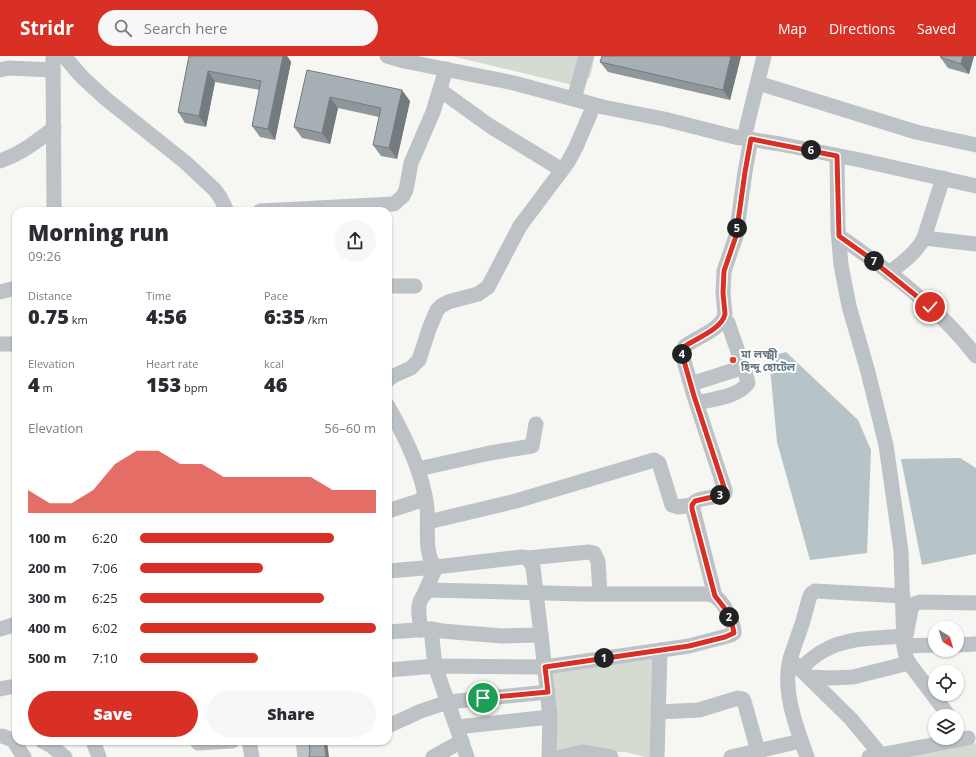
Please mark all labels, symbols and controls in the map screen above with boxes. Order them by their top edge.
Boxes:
search box [98,10,378,46]
text: Stridr [20,15,74,41]
icon: search [112,17,134,39]
text: Search here [144,18,227,38]
text: Map [778,19,807,38]
text: Directions [829,19,895,38]
text: Saved [917,19,956,38]
pin: 6 [801,140,821,160]
text: 6 [808,142,814,157]
text: Morning run [28,217,169,247]
pin: 5 [727,218,747,238]
button: share [334,220,376,262]
text: 5 [734,220,740,235]
text: 09:26 [28,247,61,265]
pin: 7 [864,251,884,271]
text: 7 [871,253,877,268]
text: Distance [28,288,72,303]
text: Time [146,288,171,303]
text: Pace [264,288,288,303]
pin [913,290,947,324]
icon: check [919,296,941,318]
text: 0.75 [28,303,69,330]
text: 4:56 [146,303,187,330]
text: 6:35 [264,303,305,330]
text: km [69,312,88,327]
text: /km [305,312,328,327]
pin: 4 [672,344,692,364]
text: 4 [679,346,685,361]
place label: মা লক্ষ্মী হিন্দু হোটেল [740,346,796,374]
marker: মা লক্ষ্মী হিন্দু হোটেল [728,355,738,365]
text: Elevation [28,356,75,371]
text: Heart rate [146,356,198,371]
text: kcal [264,356,284,371]
text: 4 [28,371,40,398]
text: 153 [146,371,181,398]
text: 46 [264,371,287,398]
text: m [40,380,53,395]
text: bpm [181,380,208,395]
text: Elevation [28,419,83,437]
text: 56–60 m [324,419,376,437]
pin: 3 [710,485,730,505]
text: 3 [717,487,723,502]
text: 100 m [28,529,66,547]
text: 6:20 [92,529,118,547]
text: 200 m [28,559,66,577]
text: 7:06 [92,559,118,577]
text: 300 m [28,589,66,607]
text: 6:25 [92,589,118,607]
pin: 2 [719,607,739,627]
text: 2 [726,609,732,624]
text: 400 m [28,619,66,637]
text: 6:02 [92,619,118,637]
north arrow [928,621,964,657]
map controls [928,621,964,745]
pin: 1 [594,648,614,668]
text: 500 m [28,649,66,667]
text: 7:10 [92,649,118,667]
text: 1 [601,650,607,665]
button: locate [928,665,964,701]
pin [466,681,500,715]
icon: arrive [472,687,494,709]
button: Save [28,691,198,737]
button: Share [206,691,376,737]
button: layers [928,709,964,745]

